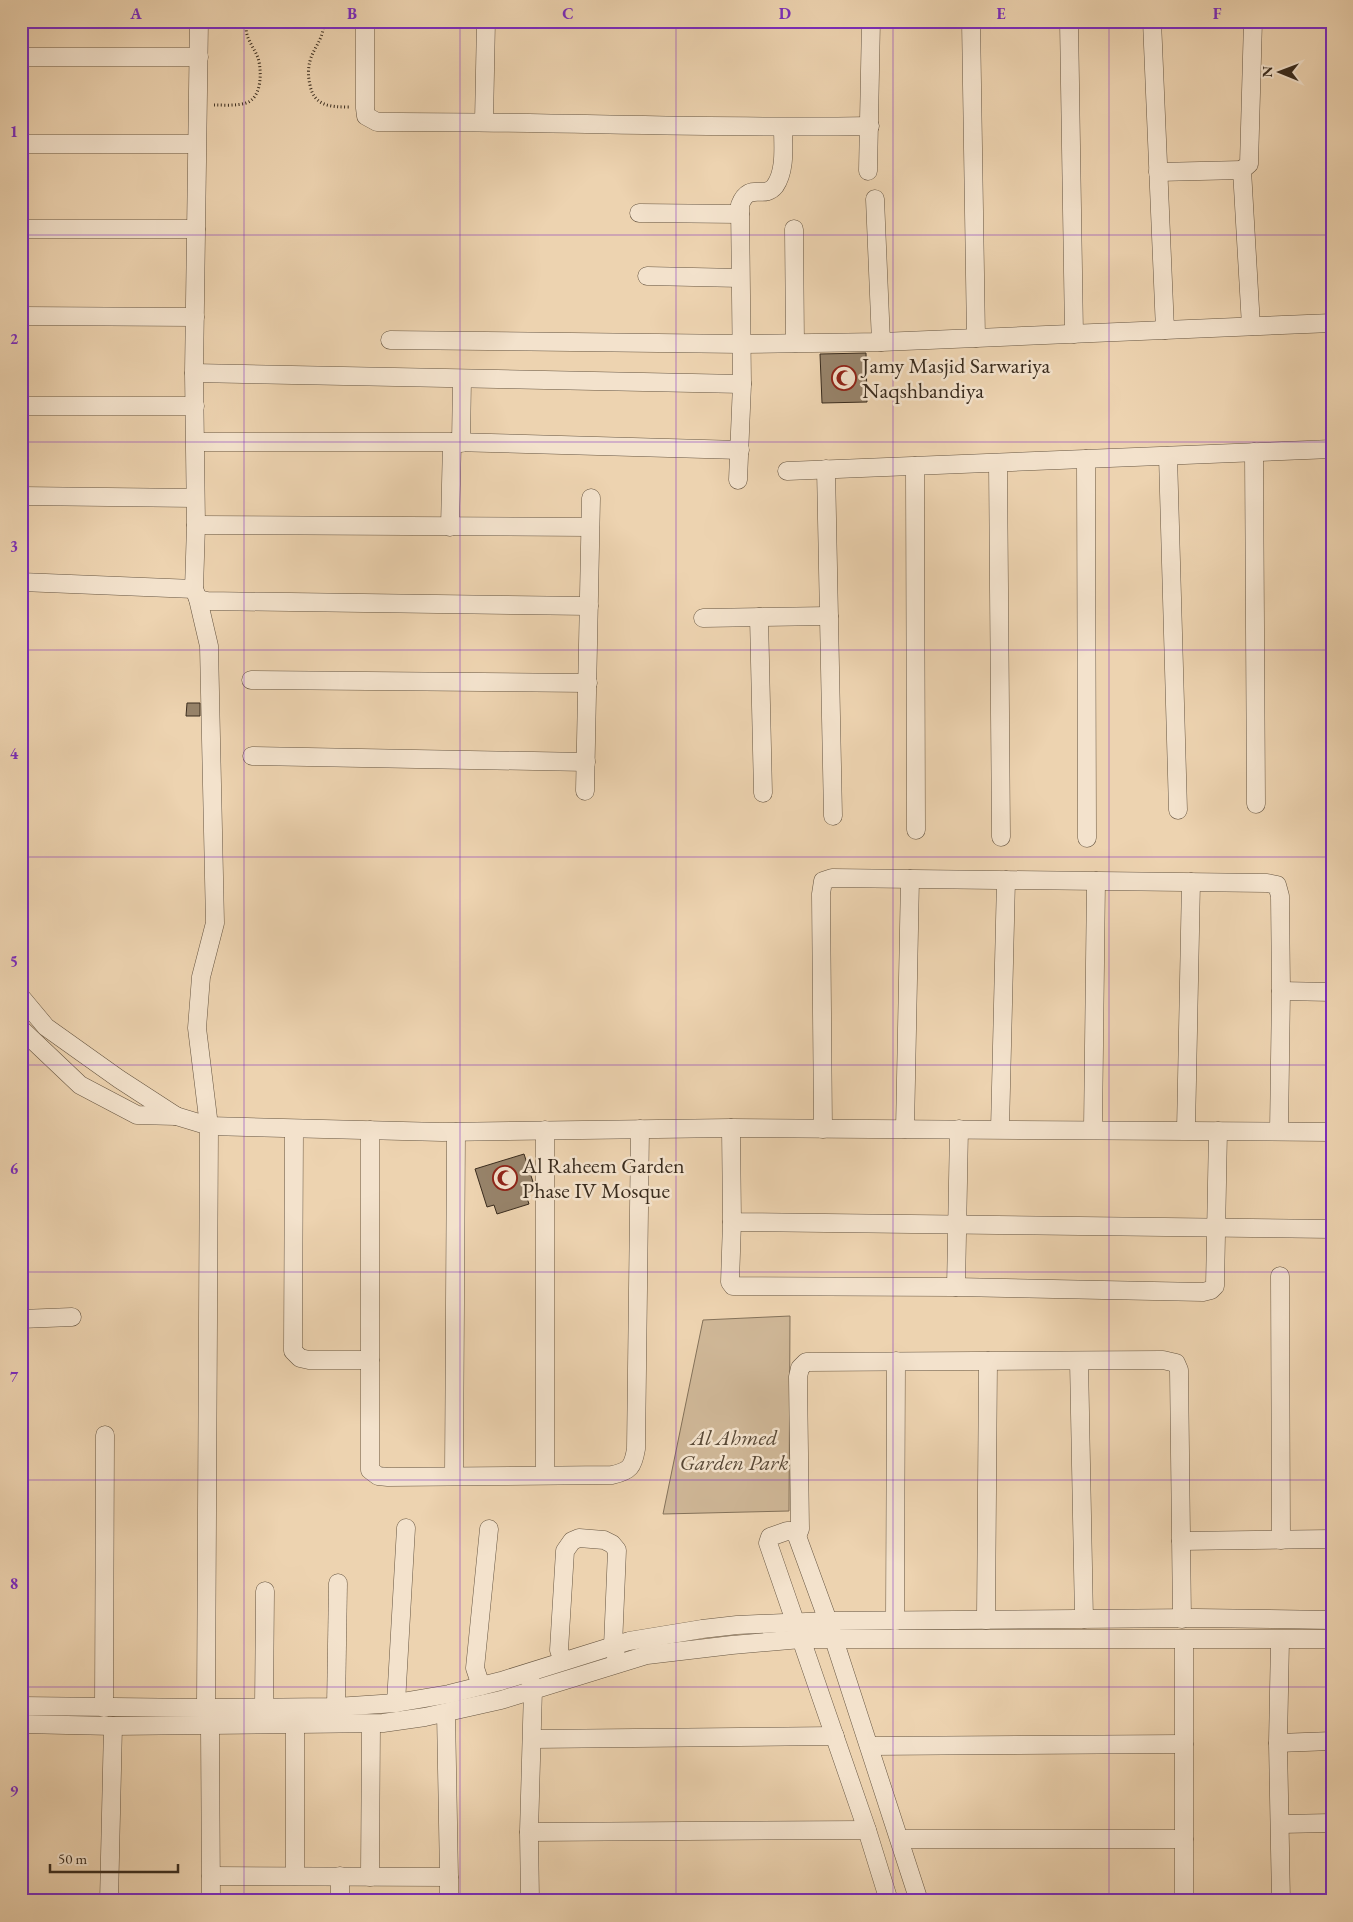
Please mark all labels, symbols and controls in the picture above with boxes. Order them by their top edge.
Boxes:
text: A [129,3,142,24]
text: B [347,3,357,24]
text: C [562,3,574,24]
text: D [779,3,791,24]
text: E [996,3,1006,24]
text: F [1213,3,1222,24]
north arrow [1256,48,1306,98]
text: N [1258,65,1276,78]
text: 1 [10,121,18,142]
text: 2 [10,328,19,349]
place label: Jamy Masjid Sarwariya Naqshbandiya [860,351,1051,405]
mosque icon: Jamy Masjid Sarwariya Naqshbandiya [831,365,857,391]
text: 3 [10,536,18,557]
text: 4 [10,743,19,764]
text: 5 [10,951,18,972]
place label: Al Raheem Garden Phase IV Mosque [521,1151,685,1205]
text: 6 [10,1158,19,1179]
mosque icon: Al Raheem Garden Phase IV Mosque [492,1165,518,1191]
text: 7 [10,1366,19,1387]
park label: Al Ahmed Garden Park [680,1423,788,1477]
text: 8 [10,1573,18,1594]
text: 9 [10,1780,19,1801]
scale bar [50,1842,178,1874]
text: 50 m [58,1849,87,1868]

